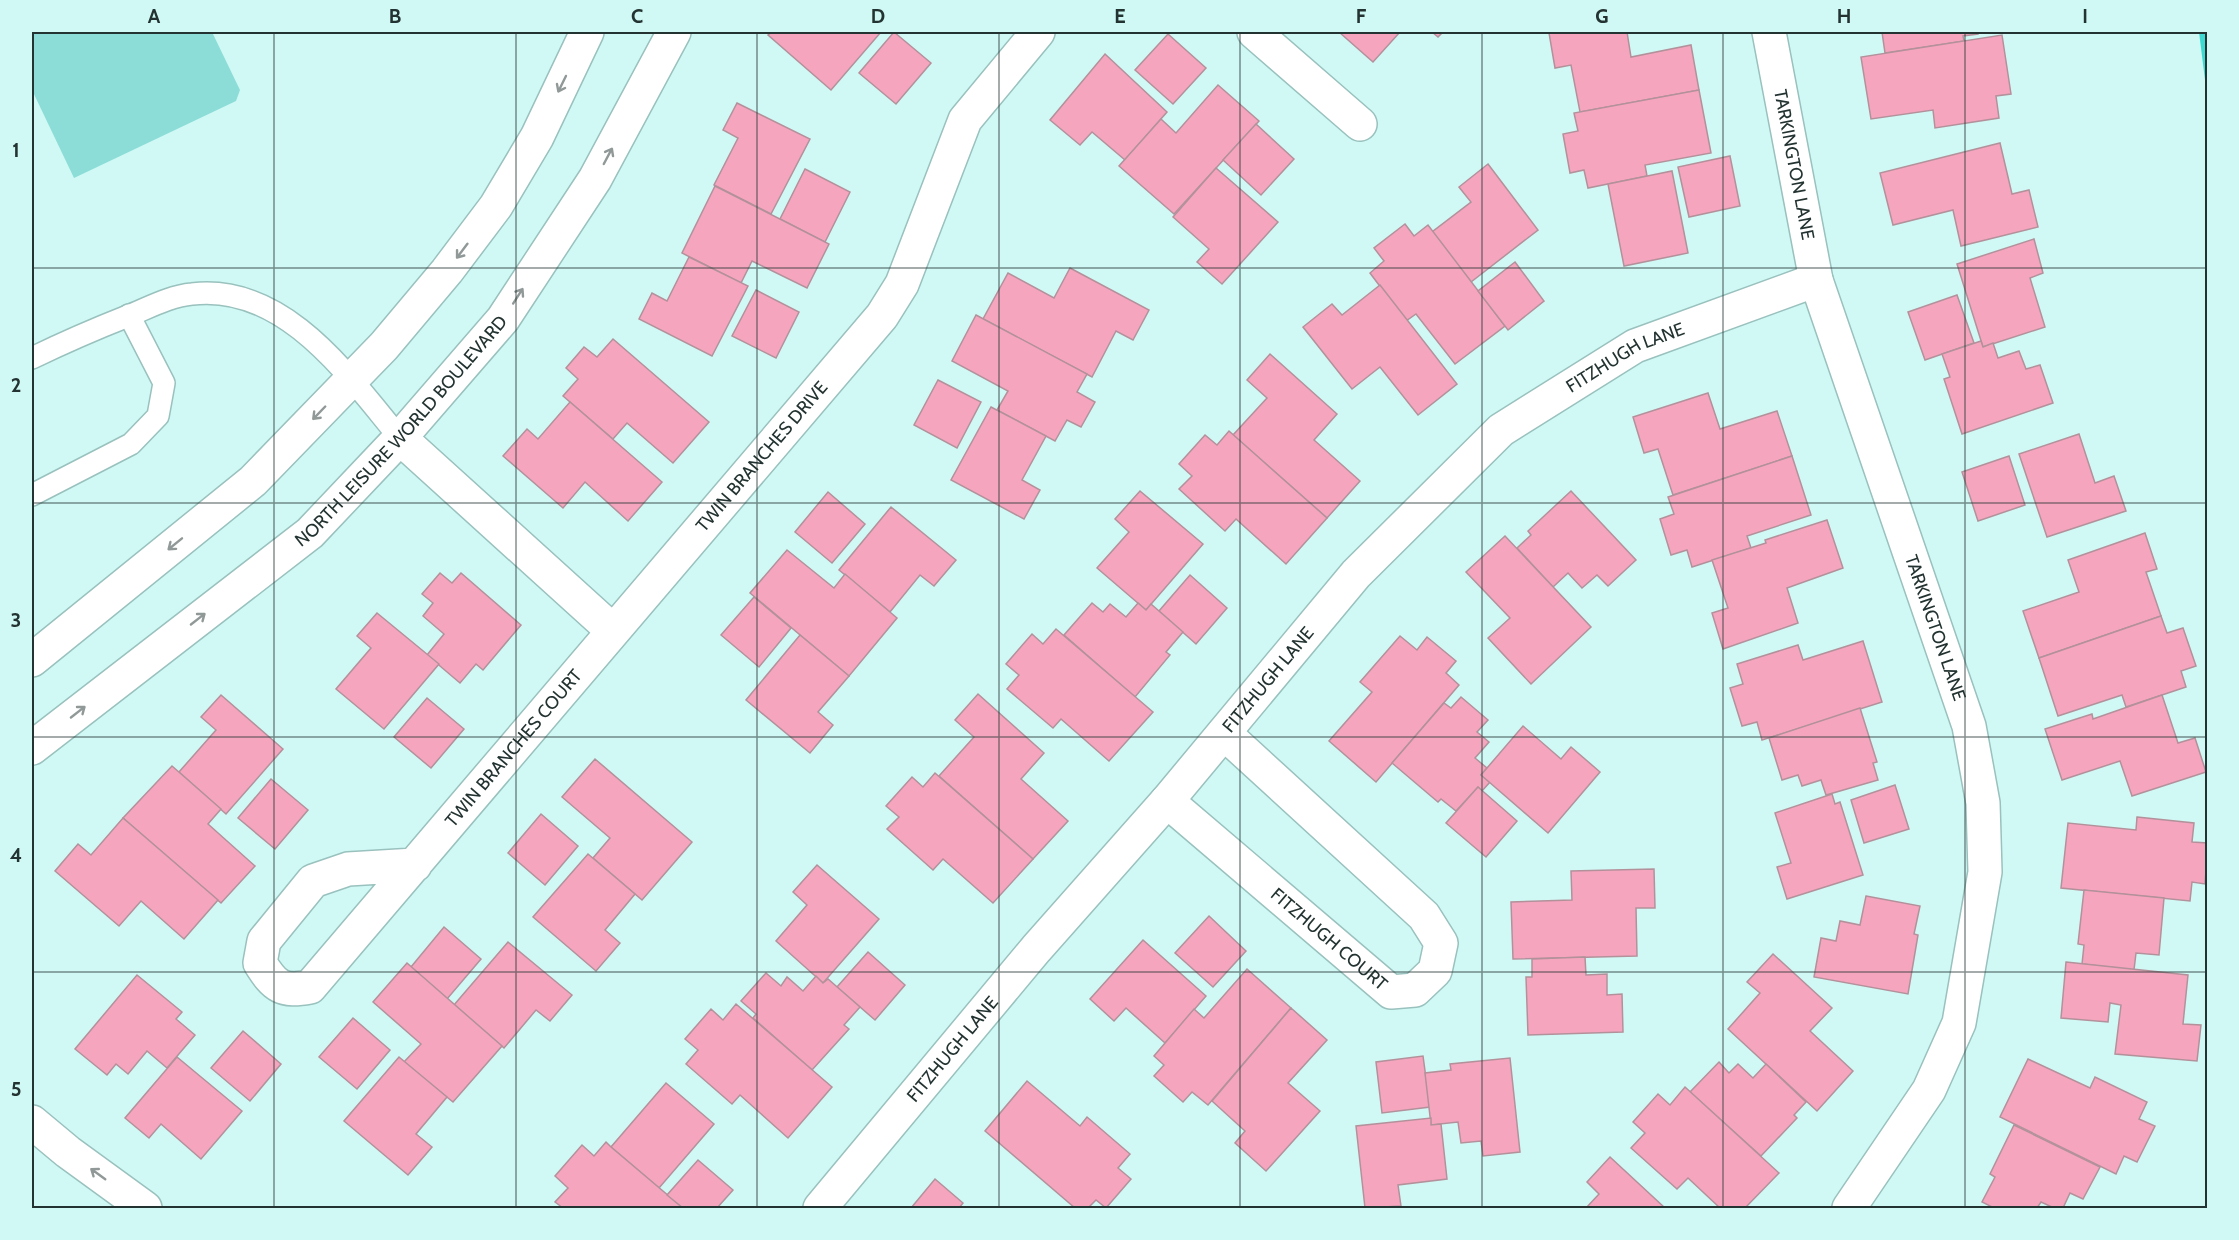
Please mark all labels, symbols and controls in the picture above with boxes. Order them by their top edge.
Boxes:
text: A [148,4,161,28]
text: B [389,4,401,28]
text: C [631,4,643,28]
text: D [871,4,885,28]
text: E [1114,4,1126,28]
text: F [1356,4,1367,28]
text: G [1595,4,1609,28]
text: H [1837,4,1851,28]
text: I [2082,4,2088,28]
one-way arrow [555,75,567,93]
street label: TARKINGTON LANE [1769,88,1819,242]
text: 1 [12,138,20,162]
one-way arrow [603,147,614,165]
one-way arrow [456,243,469,259]
one-way arrow [512,288,524,305]
street label: NORTH LEISURE WORLD BOULEVARD [291,311,512,552]
street label: FITZHUGH LANE [1562,318,1687,397]
text: 2 [11,373,21,397]
street label: TWIN BRANCHES DRIVE [691,377,832,536]
one-way arrow [312,405,326,420]
one-way arrow [168,537,183,551]
street label: TARKINGTON LANE [1900,552,1970,703]
text: 3 [11,608,21,632]
one-way arrow [189,613,205,626]
street label: FITZHUGH LANE [1218,622,1319,737]
street label: TWIN BRANCHES COURT [440,665,587,831]
one-way arrow [69,706,85,719]
text: 4 [10,843,22,867]
street label: FITZHUGH COURT [1266,883,1392,995]
street label: FITZHUGH LANE [902,992,1003,1106]
text: 5 [11,1077,21,1101]
one-way arrow [90,1168,106,1180]

